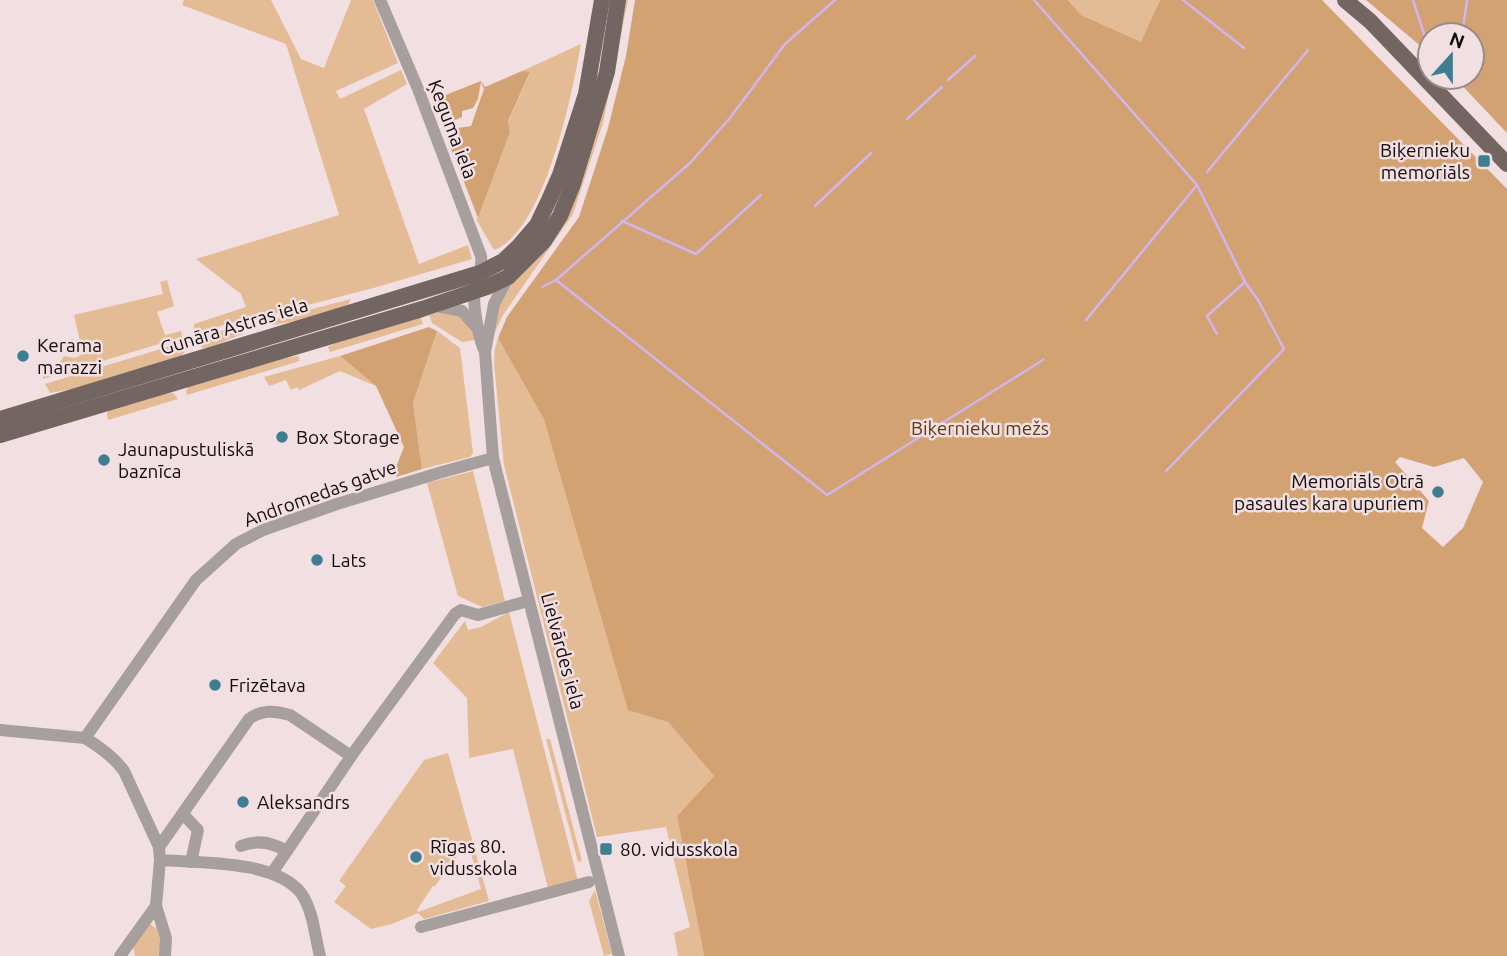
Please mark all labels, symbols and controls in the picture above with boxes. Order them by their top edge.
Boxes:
north arrow [1416,21,1486,91]
text: N [1447,27,1468,53]
street label: Ķeguma iela [424,77,482,181]
place label: Biķernieku memoriāls [1380,139,1470,183]
marker: Biķernieku memoriāls [1476,153,1492,169]
street label: Gunāra Astras iela [158,293,310,359]
place label: Kerama marazzi [37,334,102,378]
marker: Kerama marazzi [15,348,31,364]
park label: Biķernieku mežs [911,417,1049,439]
place label: Box Storage [296,426,400,448]
marker: Box Storage [274,429,290,445]
place label: Jaunapustuliskā baznīca [118,438,254,482]
marker: Jaunapustuliskā baznīca [96,452,112,468]
street label: Andromedas gatve [241,455,399,531]
place label: Memoriāls Otrā pasaules kara upuriem [1234,470,1424,514]
marker: Memoriāls Otrā pasaules kara upuriem [1430,484,1446,500]
place label: Lats [331,549,366,571]
marker: Lats [309,552,325,568]
street label: Lielvārdes iela [537,590,589,712]
place label: Frizētava [229,674,306,696]
marker: Frizētava [207,677,223,693]
place label: Aleksandrs [257,791,350,813]
marker: Aleksandrs [235,794,251,810]
place label: Rīgas 80. vidusskola [430,835,517,879]
place label: 80. vidusskola [620,838,738,860]
marker: 80. vidusskola [598,841,614,857]
marker: Rīgas 80. vidusskola [408,849,424,865]

